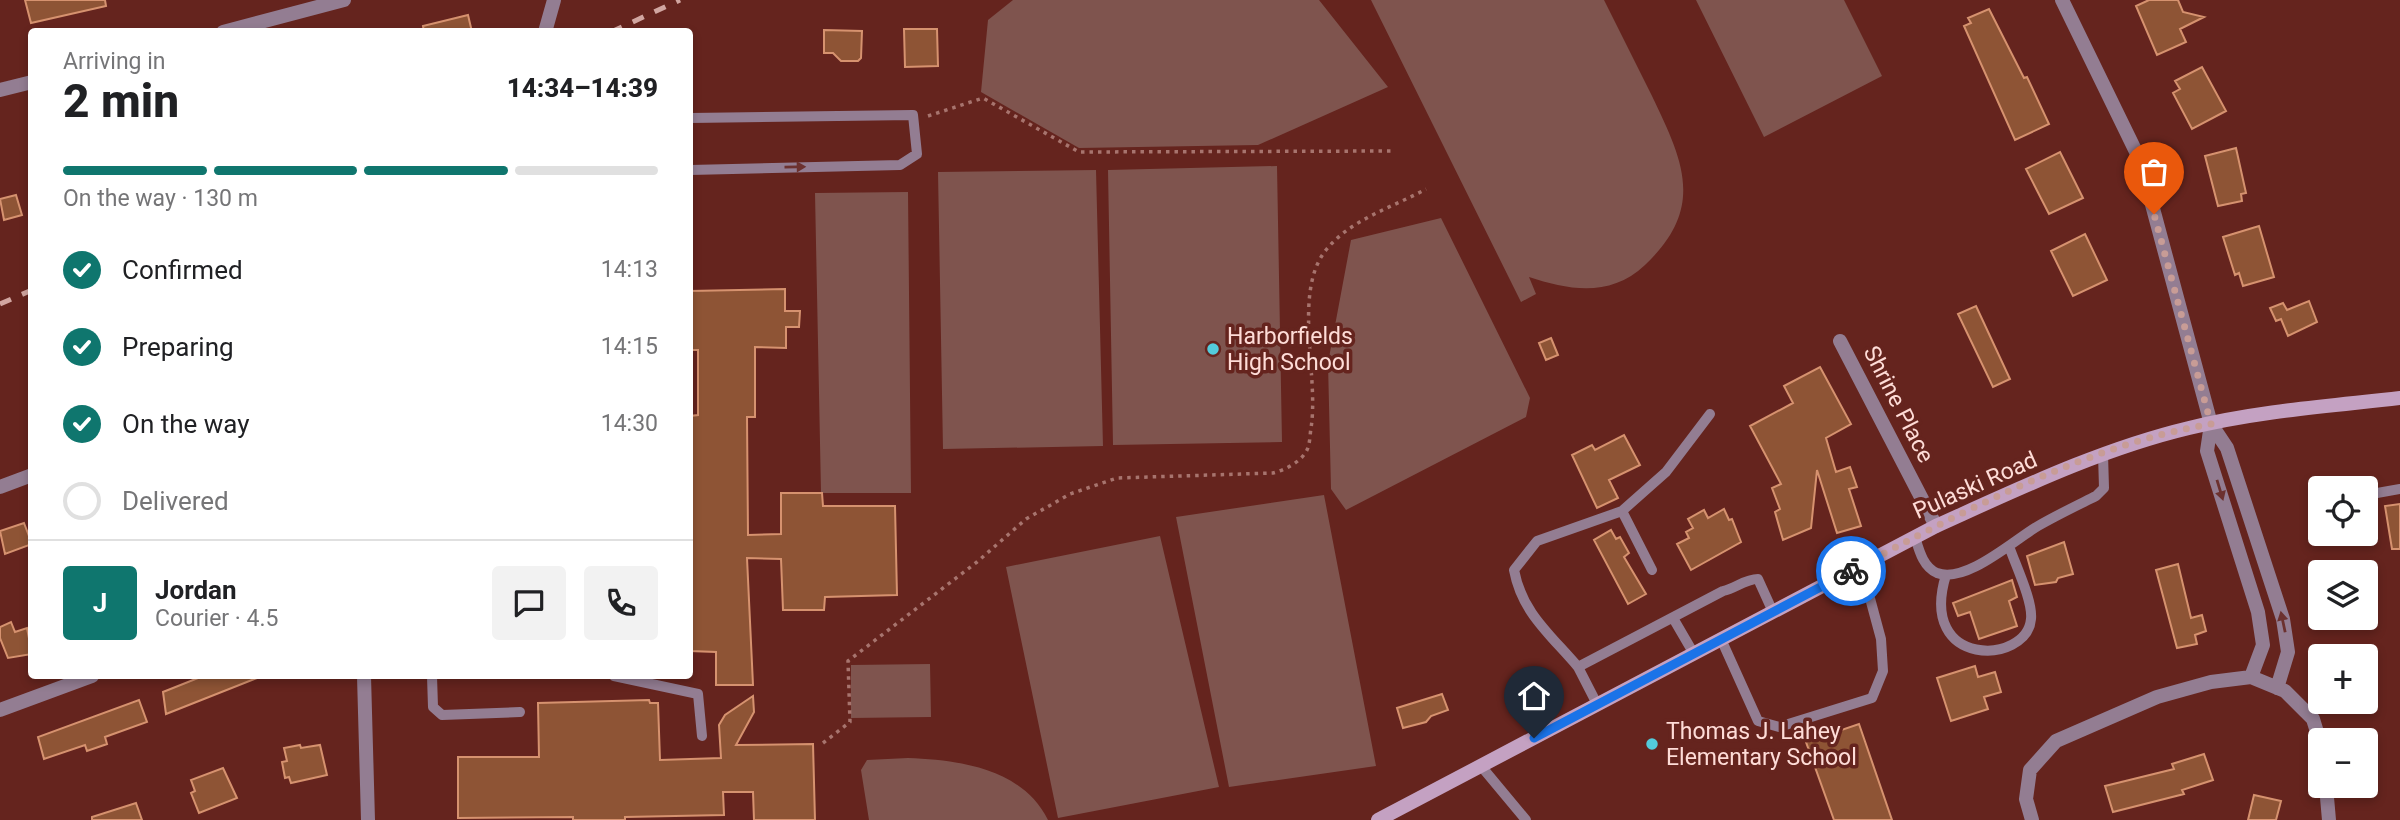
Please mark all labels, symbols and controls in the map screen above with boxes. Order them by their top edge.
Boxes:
text: Arriving in [63,48,166,75]
text: 14:34–14:39 [507,73,658,103]
text: 2 min [63,74,179,128]
pin [2124,142,2184,214]
icon: bag [2135,153,2173,191]
one-way arrow [784,162,806,173]
text: On the way · 130 m [63,185,258,212]
icon: check [63,251,101,289]
text: Confirmed [122,255,243,285]
text: 14:13 [601,256,658,283]
place label: Harborfields High School [1227,323,1353,376]
icon: check [63,328,101,366]
text: Preparing [122,332,234,362]
text: 14:15 [601,333,658,360]
marker: Harborfields High School [1205,341,1221,357]
street label: Shrine Place [1858,341,1939,467]
icon: check [63,405,101,443]
text: On the way [122,409,250,439]
text: 14:30 [601,410,658,437]
street label: Pulaski Road [1909,446,2041,525]
map controls [2308,476,2378,798]
button: locate [2308,476,2378,546]
one-way arrow [2215,480,2225,501]
text: Delivered [122,486,229,516]
courier [1816,536,1886,606]
icon: bike [1832,552,1870,590]
button: layers [2308,560,2378,630]
button: chat [492,566,566,640]
button: phone [584,566,658,640]
text: Jordan [155,575,237,605]
text: J [93,588,107,618]
text: Courier · 4.5 [155,605,278,632]
one-way arrow [2277,611,2288,633]
button: + [2308,644,2378,714]
pin [1504,666,1564,738]
icon: home [1515,677,1553,715]
place label: Thomas J. Lahey Elementary School [1666,718,1857,771]
button: − [2308,728,2378,798]
marker: Thomas J. Lahey Elementary School [1644,736,1660,752]

